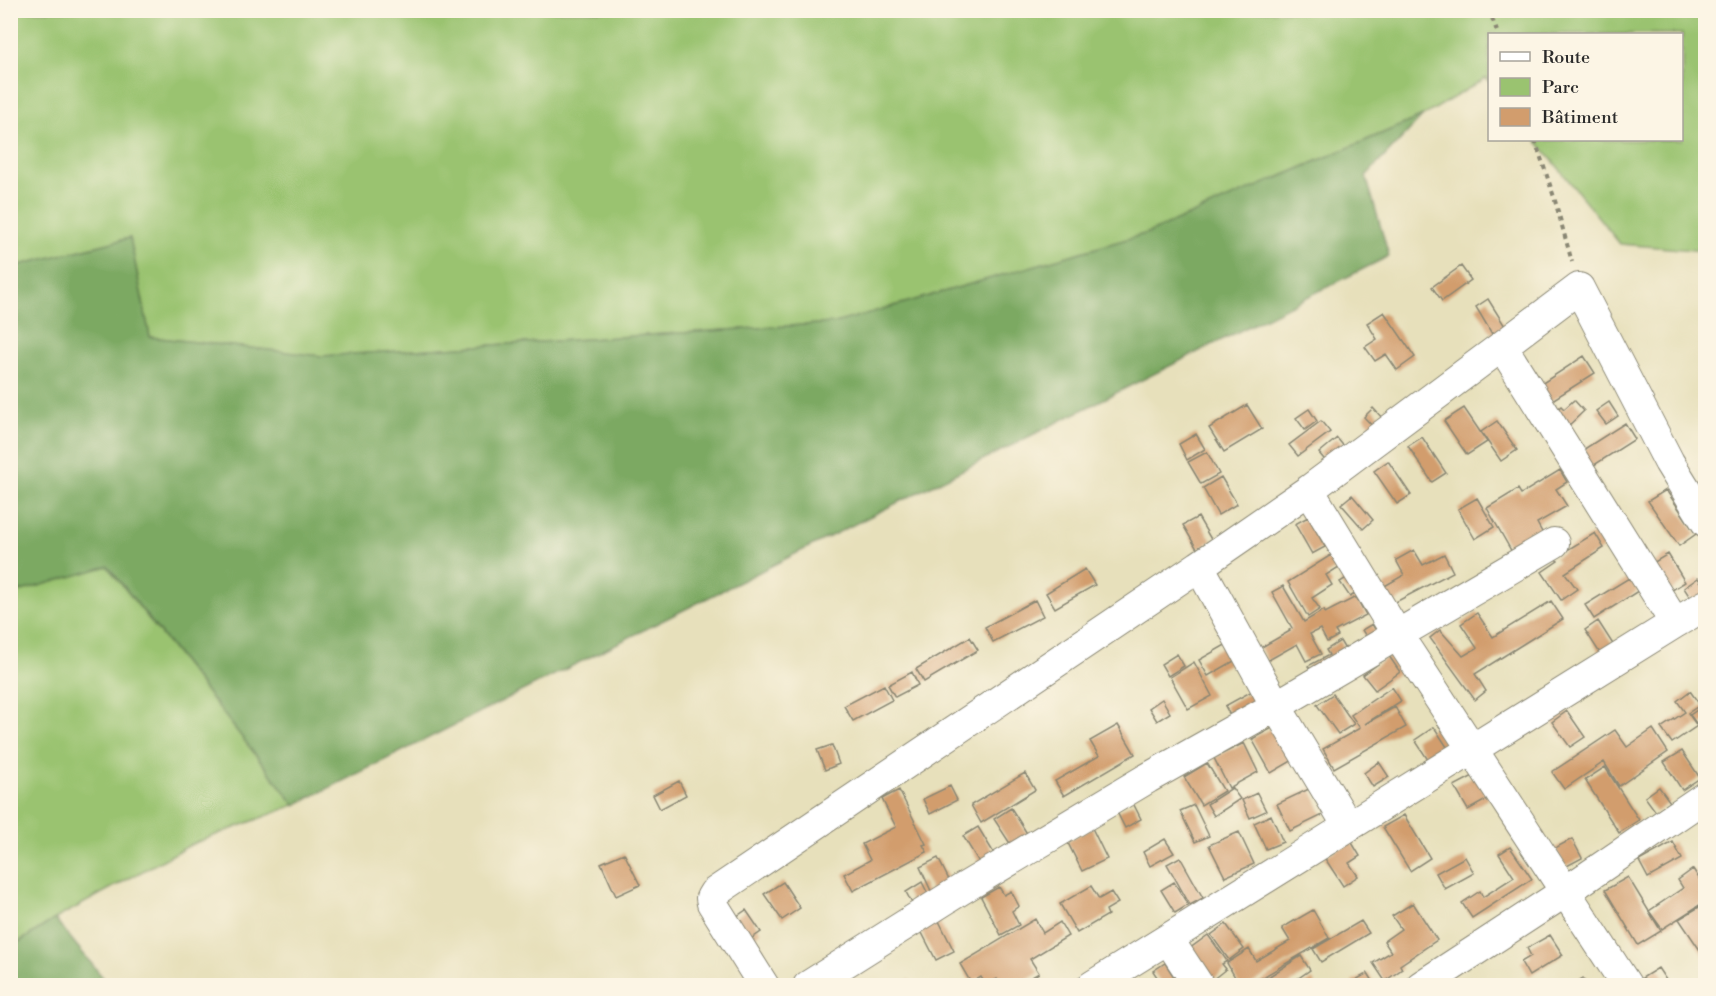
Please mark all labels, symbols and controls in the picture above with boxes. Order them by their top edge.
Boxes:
legend [1488,33,1683,141]
text: Route [1542,46,1590,69]
text: Parc [1542,76,1579,99]
text: Bâtiment [1541,106,1619,129]

